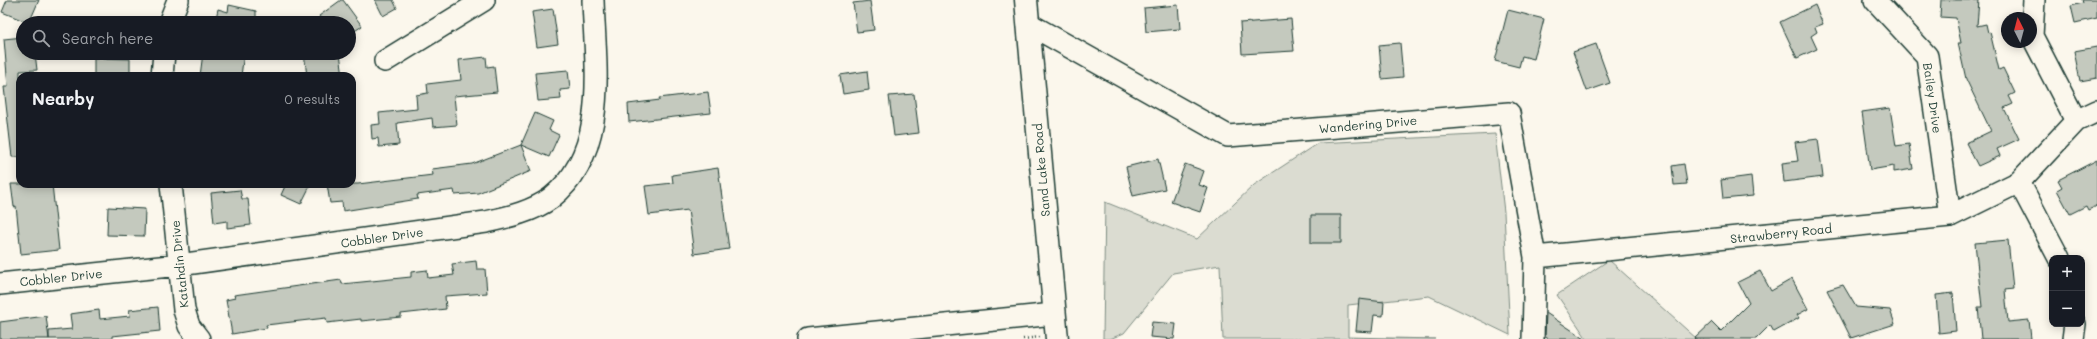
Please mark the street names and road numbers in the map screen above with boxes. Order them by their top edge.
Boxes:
street label: Bailey Drive [1920,62,1946,134]
street label: Wandering Drive [1318,112,1418,136]
street label: Sand Lake Road [1029,122,1053,217]
street label: Katahdin Drive [166,220,192,308]
street label: Strawberry Road [1729,220,1833,246]
street label: Cobbler Drive [340,223,424,251]
street label: Cobbler Drive [19,265,103,289]

